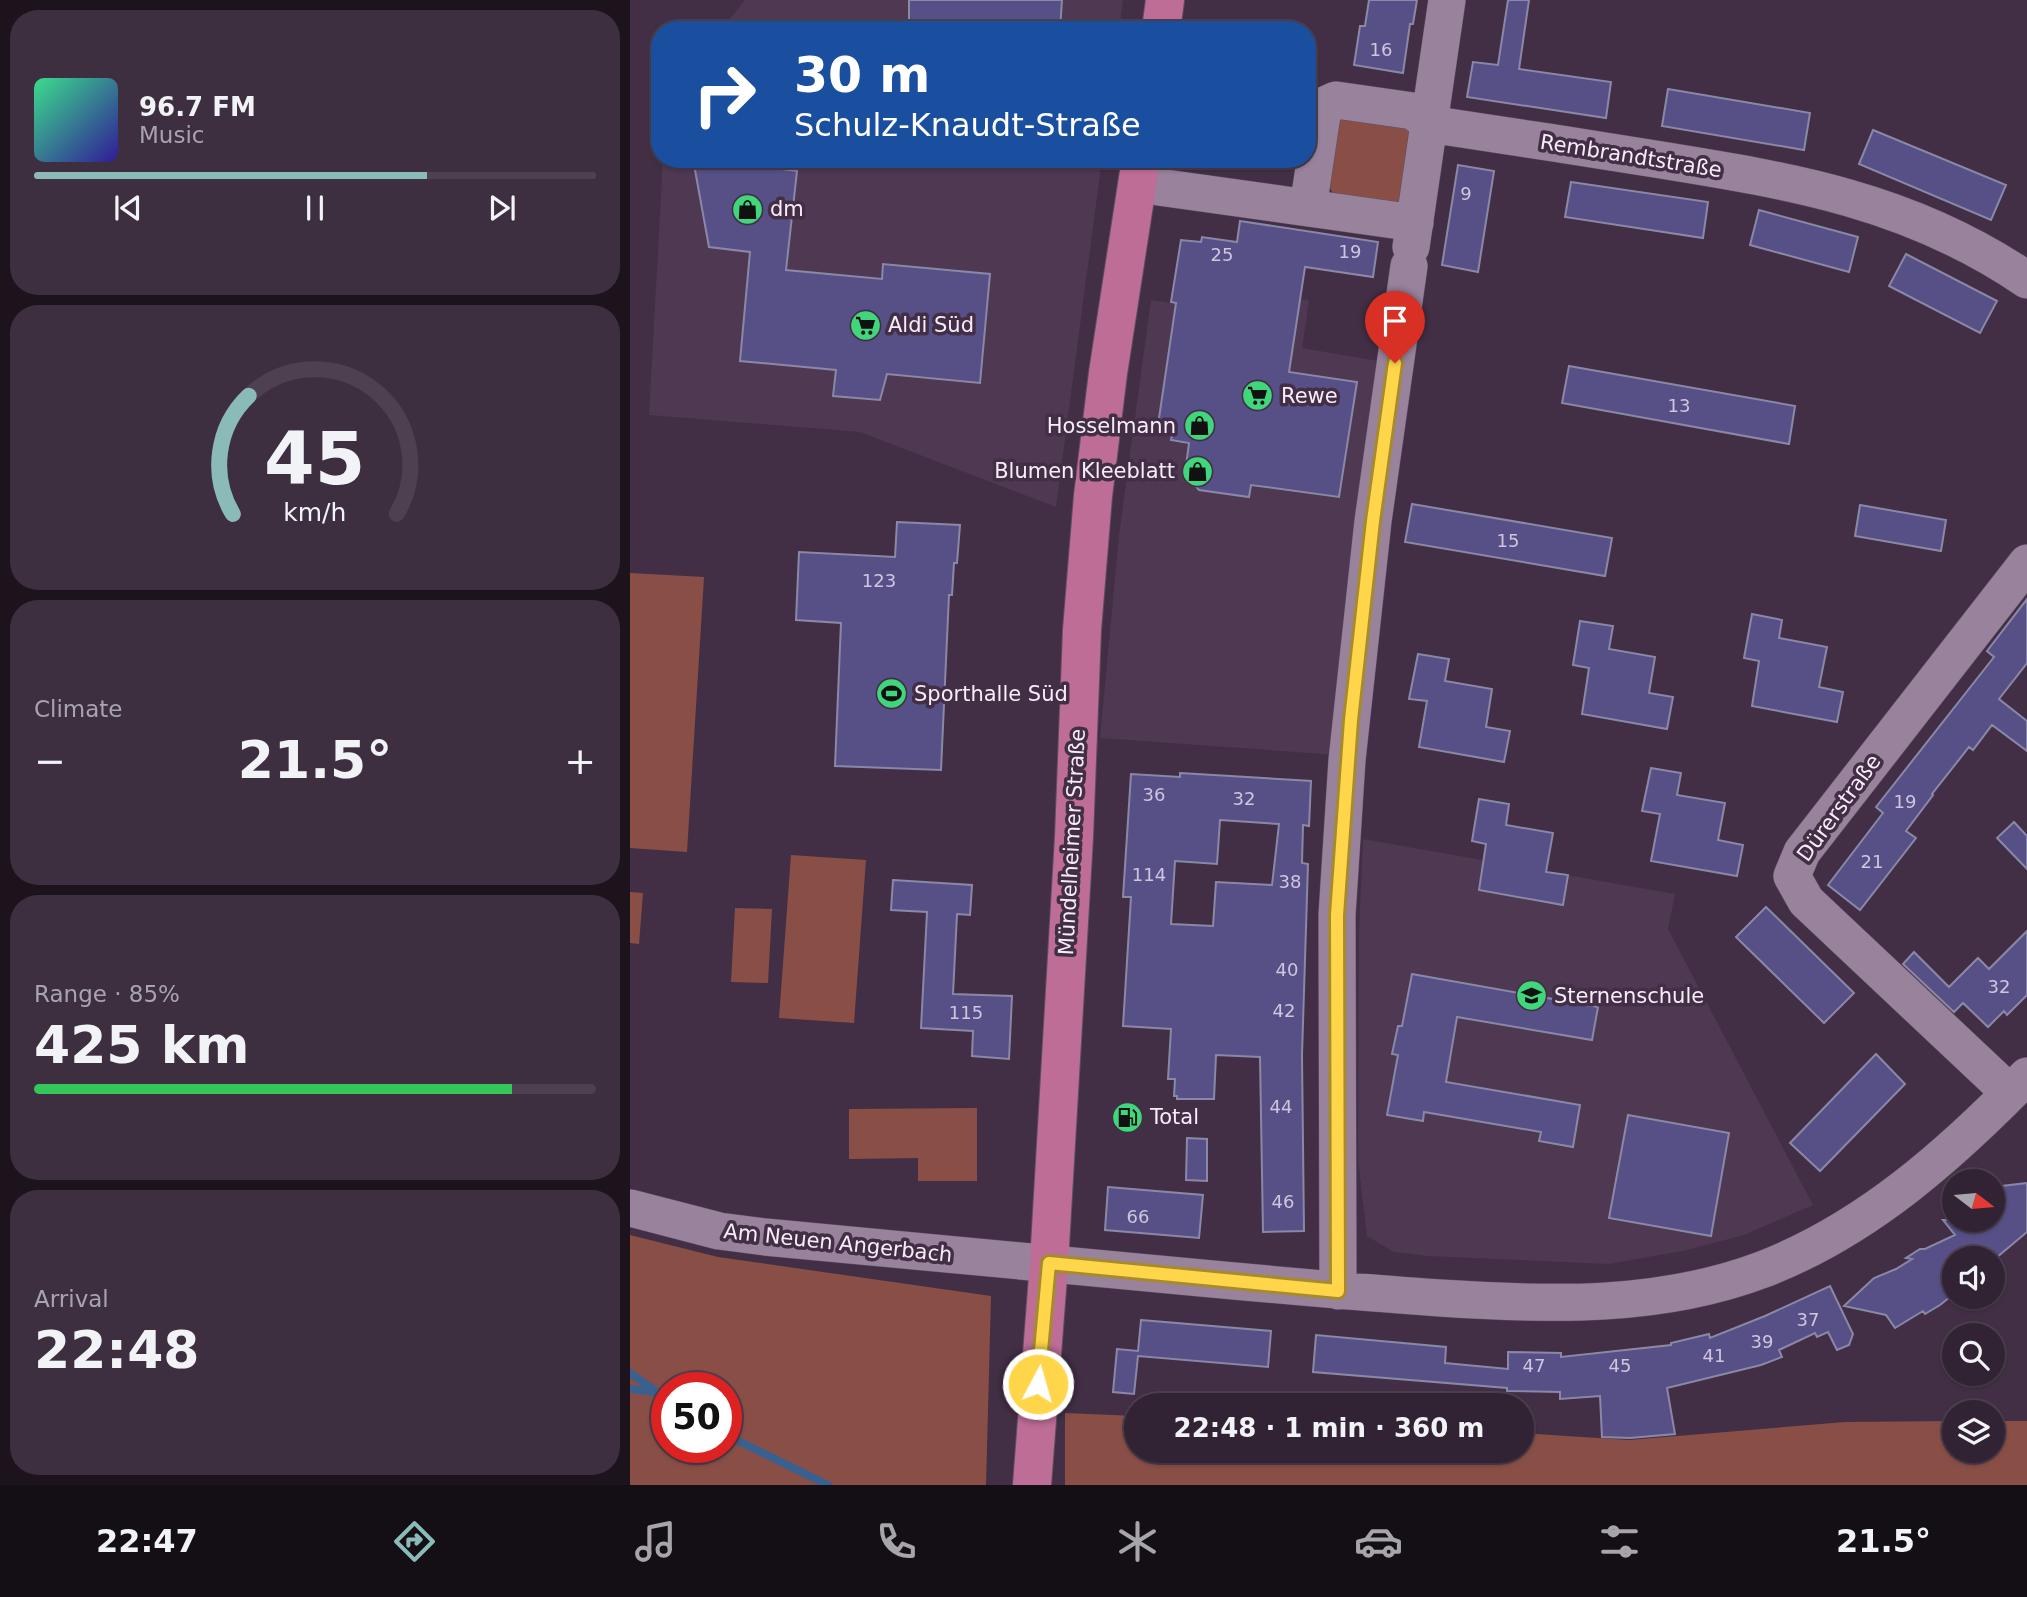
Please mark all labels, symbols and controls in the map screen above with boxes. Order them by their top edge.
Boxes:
house number: 16 [1370,39,1392,60]
text: 30 m [794,47,930,104]
icon: right [679,49,770,140]
text: 96.7 FM [139,92,256,122]
text: Schulz-Knaudt-Straße [794,106,1141,144]
text: Music [139,122,204,148]
street label: Rembrandtstraße [1538,130,1724,182]
house number: 9 [1460,183,1472,204]
icon: previous [109,189,147,227]
icon: pause [296,189,334,227]
icon: next [483,189,521,227]
shop icon: dm [730,192,764,226]
place label: dm [770,197,804,221]
house number: 19 [1339,241,1361,262]
house number: 25 [1211,244,1233,265]
pin [1365,291,1425,363]
icon: arrive [1376,302,1414,340]
supermarket icon: Aldi Süd [848,308,882,342]
place label: Aldi Süd [888,313,974,337]
supermarket icon: Rewe [1241,379,1275,413]
place label: Rewe [1281,384,1338,408]
house number: 13 [1668,395,1690,416]
shop icon: Hosselmann [1182,409,1216,443]
place label: Hosselmann [1047,414,1176,438]
text: 45 [264,416,366,501]
shop icon: Blumen Kleeblatt [1181,454,1215,488]
place label: Blumen Kleeblatt [994,459,1175,483]
text: km/h [283,497,347,526]
house number: 15 [1497,530,1519,551]
house number: 123 [862,570,896,591]
sports icon: Sporthalle Süd [874,677,908,711]
place label: Sporthalle Süd [914,682,1068,706]
text: Climate [34,696,123,722]
street label: Mündelheimer Straße [1054,728,1090,956]
text: 21.5° [238,730,392,790]
text: − [34,739,66,783]
text: + [564,739,596,783]
street label: Dürerstraße [1792,750,1886,866]
house number: 36 [1143,784,1165,805]
house number: 32 [1233,788,1255,809]
house number: 19 [1894,791,1916,812]
house number: 21 [1861,851,1883,872]
house number: 114 [1132,864,1166,885]
house number: 38 [1279,871,1301,892]
house number: 40 [1276,959,1298,980]
house number: 32 [1988,976,2010,997]
school or university icon: Sternenschule [1514,979,1548,1013]
text: Range · 85% [34,981,180,1007]
place label: Sternenschule [1554,984,1704,1008]
house number: 42 [1273,1000,1295,1021]
house number: 115 [949,1002,983,1023]
text: 425 km [34,1015,249,1075]
house number: 44 [1270,1096,1292,1117]
fuel station icon: Total [1110,1100,1144,1134]
place label: Total [1149,1105,1199,1129]
north arrow [1942,1169,2006,1232]
map controls [1942,1169,2005,1463]
house number: 46 [1272,1191,1294,1212]
house number: 66 [1127,1206,1149,1227]
street label: Am Neuen Angerbach [722,1219,954,1267]
button: sound [1942,1246,2005,1309]
text: Arrival [34,1286,109,1312]
house number: 37 [1797,1309,1819,1330]
text: 22:48 [34,1320,200,1380]
button: search [1942,1323,2005,1386]
house number: 39 [1751,1331,1773,1352]
house number: 41 [1703,1345,1725,1366]
position arrow [1001,1347,1075,1421]
house number: 47 [1523,1355,1545,1376]
house number: 45 [1609,1355,1631,1376]
speed limit sign: 50 [651,1372,742,1463]
button: layers [1942,1400,2005,1463]
text: 22:48 · 1 min · 360 m [1174,1413,1484,1443]
icon: directions [390,1517,439,1566]
icon: music [631,1517,680,1566]
icon: phone [872,1517,921,1566]
icon: climate [1113,1517,1162,1566]
icon: car [1354,1517,1403,1566]
icon: filters [1595,1517,1644,1566]
text: 22:47 [96,1522,198,1560]
text: 21.5° [1836,1522,1931,1560]

